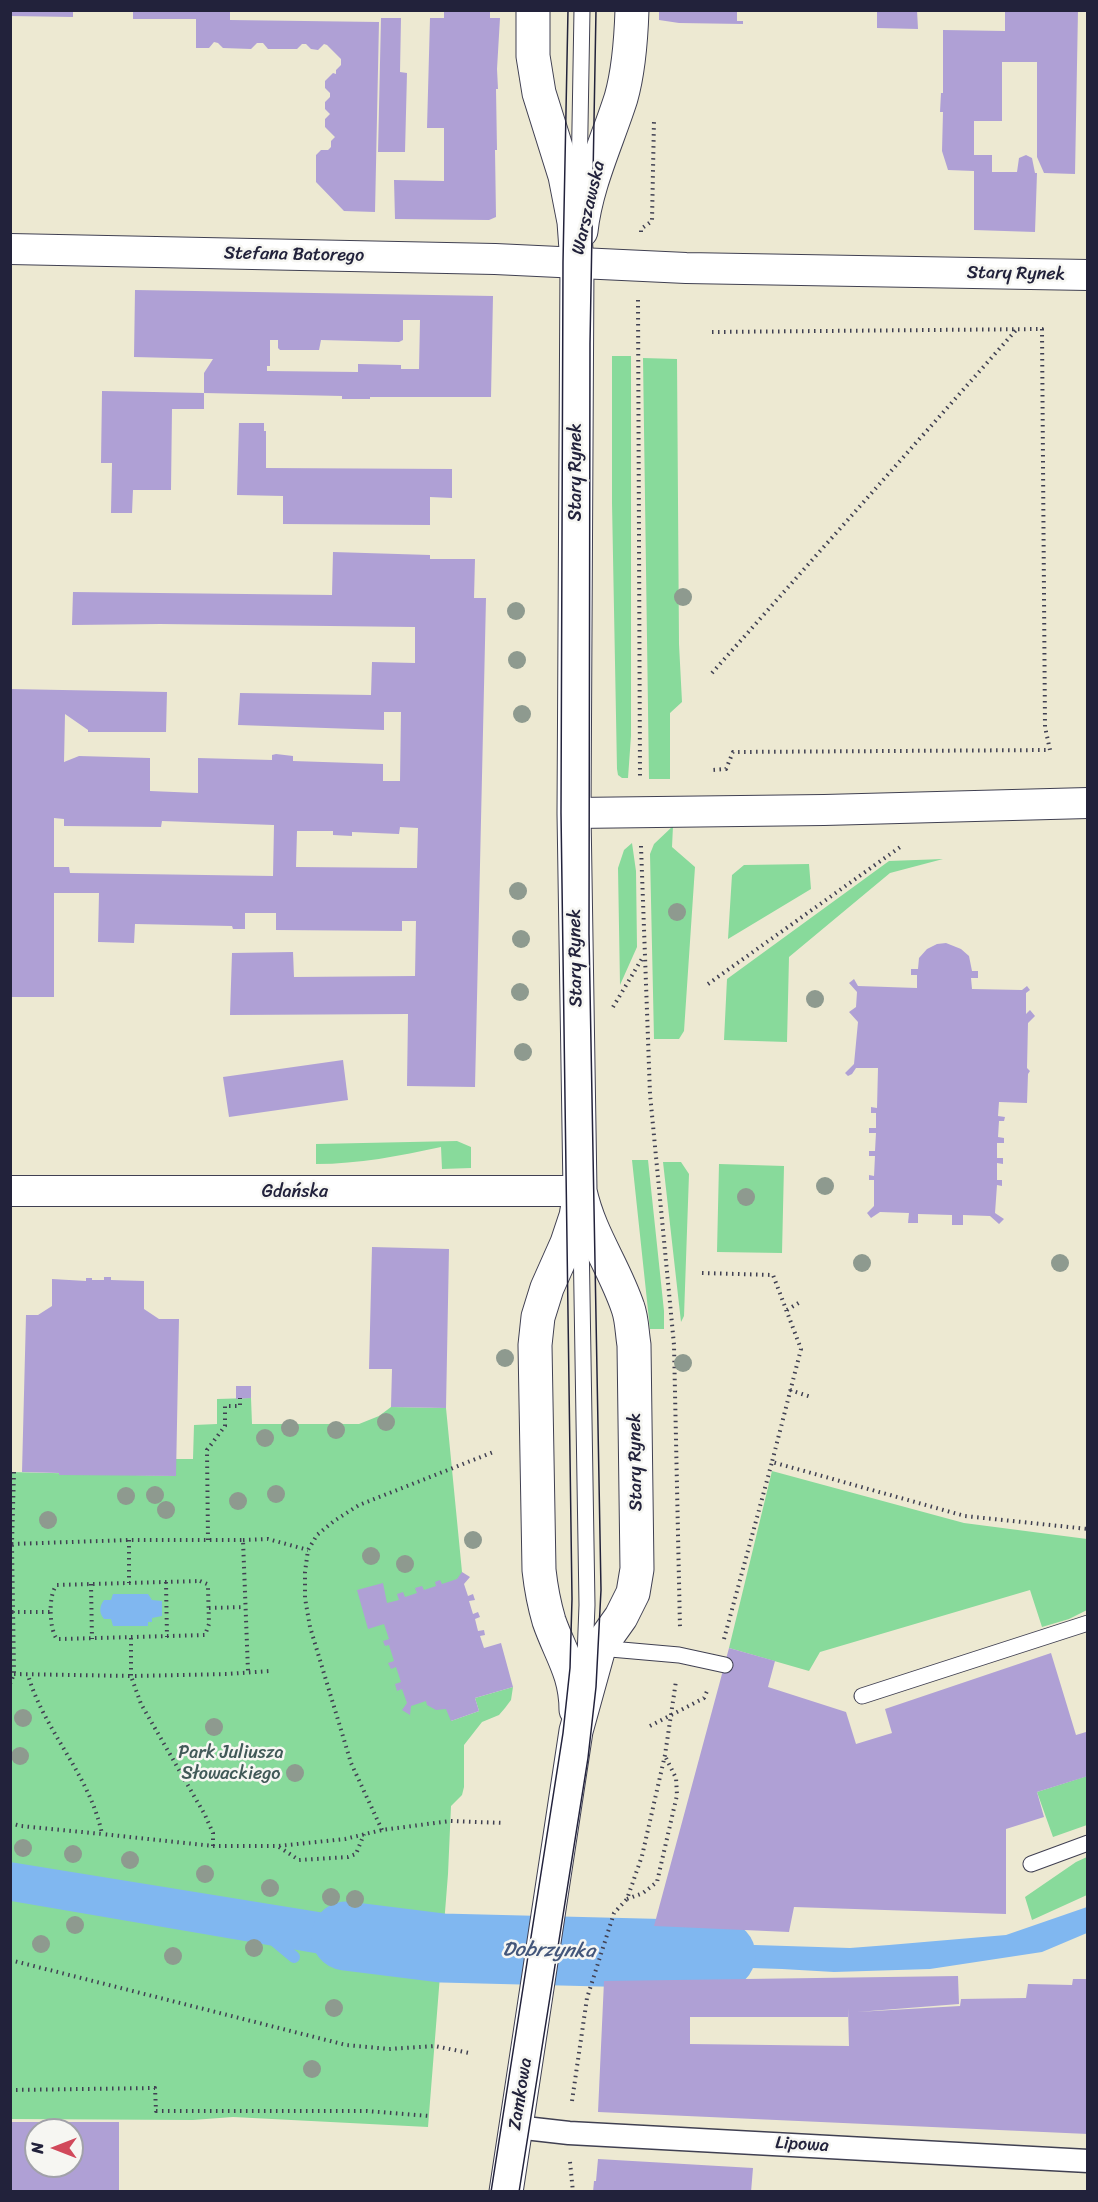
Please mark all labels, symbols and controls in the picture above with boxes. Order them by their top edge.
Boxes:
street label: Warszawska [568,159,610,257]
street label: Stefana Batorego [224,243,364,267]
street label: Stary Rynek [967,262,1065,286]
street label: Stary Rynek [565,423,587,521]
street label: Stary Rynek [564,909,588,1007]
street label: Gdańska [262,1181,328,1203]
street label: Stary Rynek [624,1413,648,1511]
park label: Park Juliusza Słowackiego [178,1742,284,1784]
water label: Dobrzynka [502,1938,596,1964]
street label: Zamkowa [505,2056,537,2132]
north arrow [24,2118,84,2178]
street label: Lipowa [775,2133,829,2157]
text: N [23,2142,52,2154]

